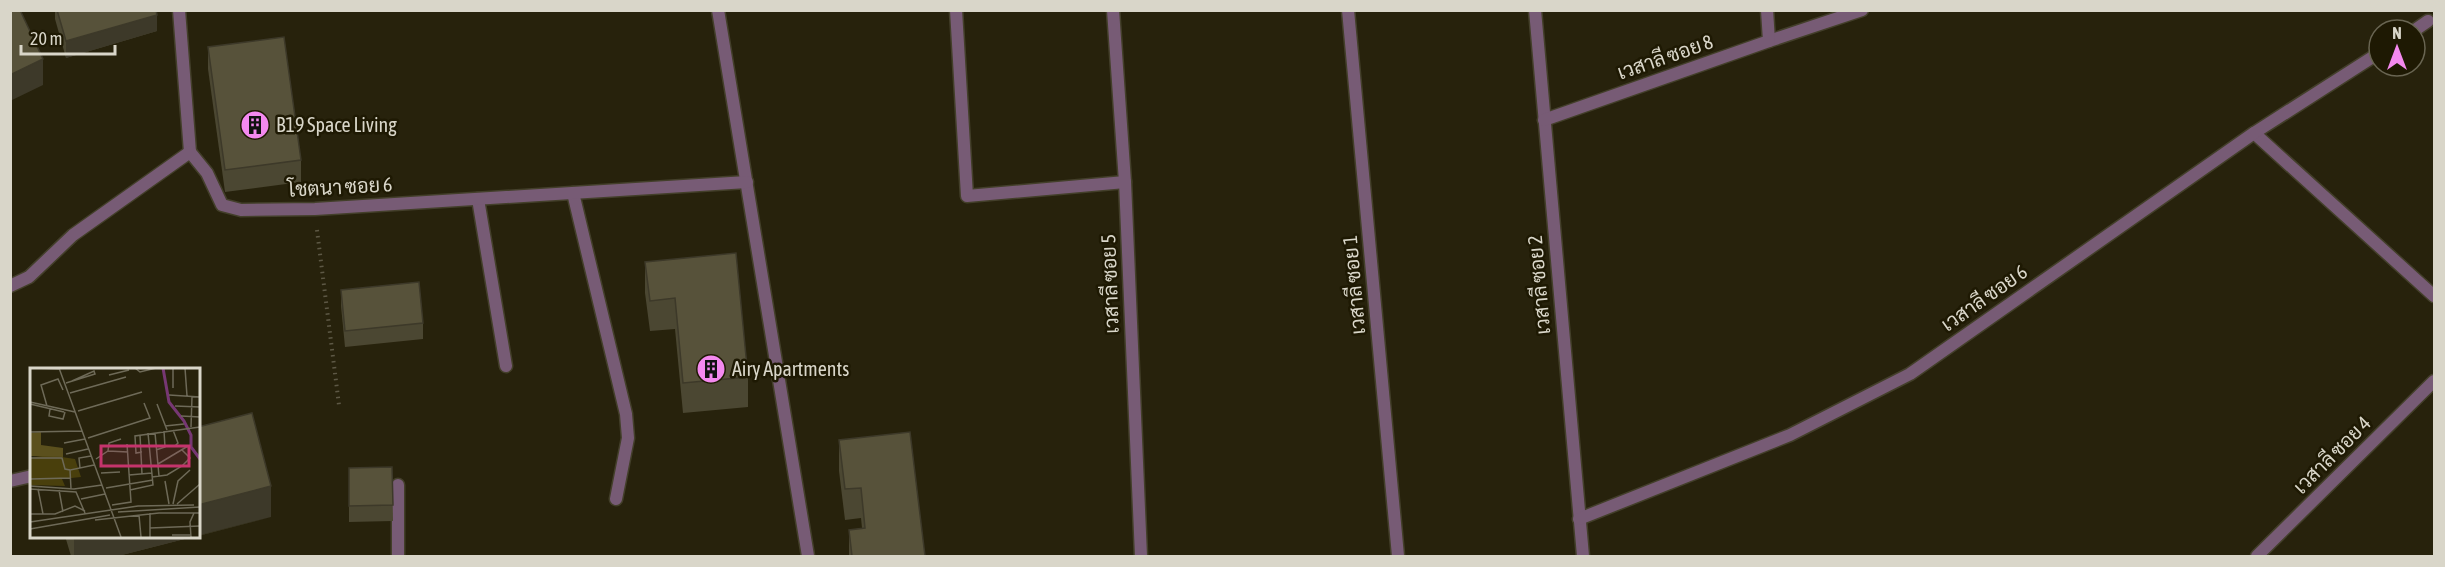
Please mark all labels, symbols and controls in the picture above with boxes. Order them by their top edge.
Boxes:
scale bar [21,18,116,56]
north arrow [2367,18,2427,78]
text: N [2392,24,2402,42]
text: 20 m [30,28,62,49]
street label: เวสาลี ซอย 8 [1614,28,1716,84]
building icon: B19 Space Living [239,109,271,141]
place label: B19 Space Living [276,113,397,136]
street label: โชตนา ซอย 6 [286,171,393,201]
street label: เวสาลี ซอย 5 [1095,234,1123,334]
street label: เวสาลี ซอย 1 [1337,234,1369,336]
street label: เวสาลี ซอย 2 [1522,234,1554,336]
street label: เวสาลี ซอย 6 [1936,259,2031,336]
building icon: Airy Apartments [695,353,727,385]
place label: Airy Apartments [732,357,849,380]
inset map [30,368,200,537]
street label: เวสาลี ซอย 4 [2288,411,2375,498]

